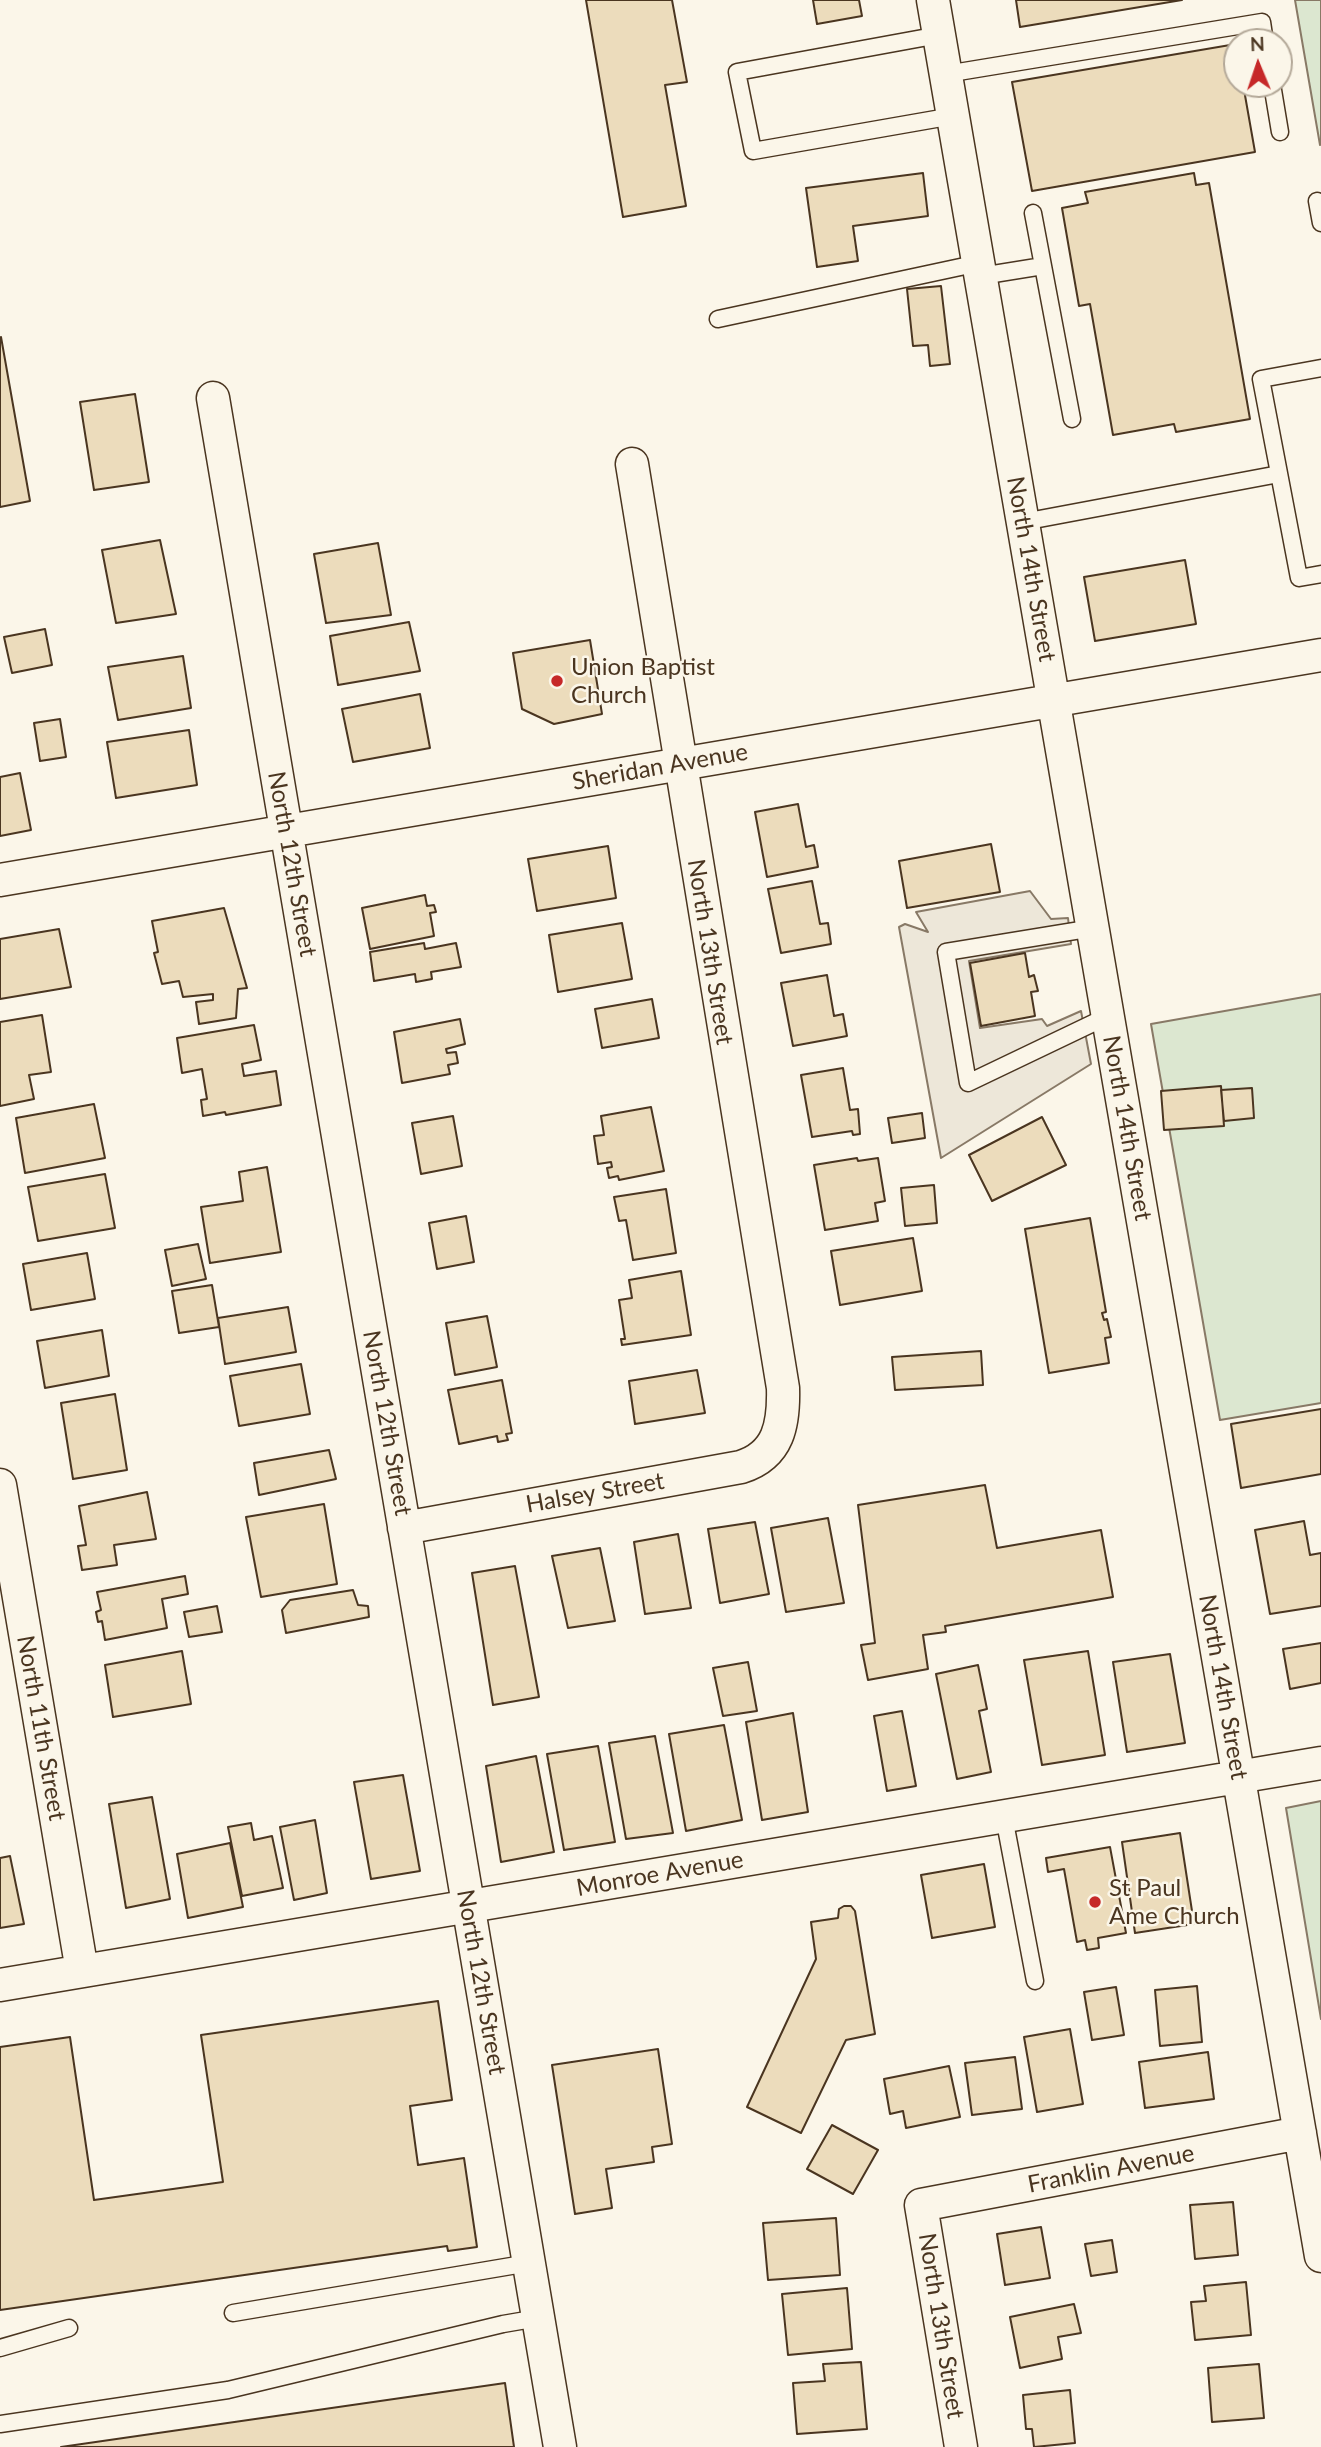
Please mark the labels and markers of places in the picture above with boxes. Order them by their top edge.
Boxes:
place label: Union Baptist Church [571,653,715,709]
marker: Union Baptist Church [549,673,565,689]
place label: St Paul Ame Church [1109,1874,1240,1930]
marker: St Paul Ame Church [1087,1894,1103,1910]

